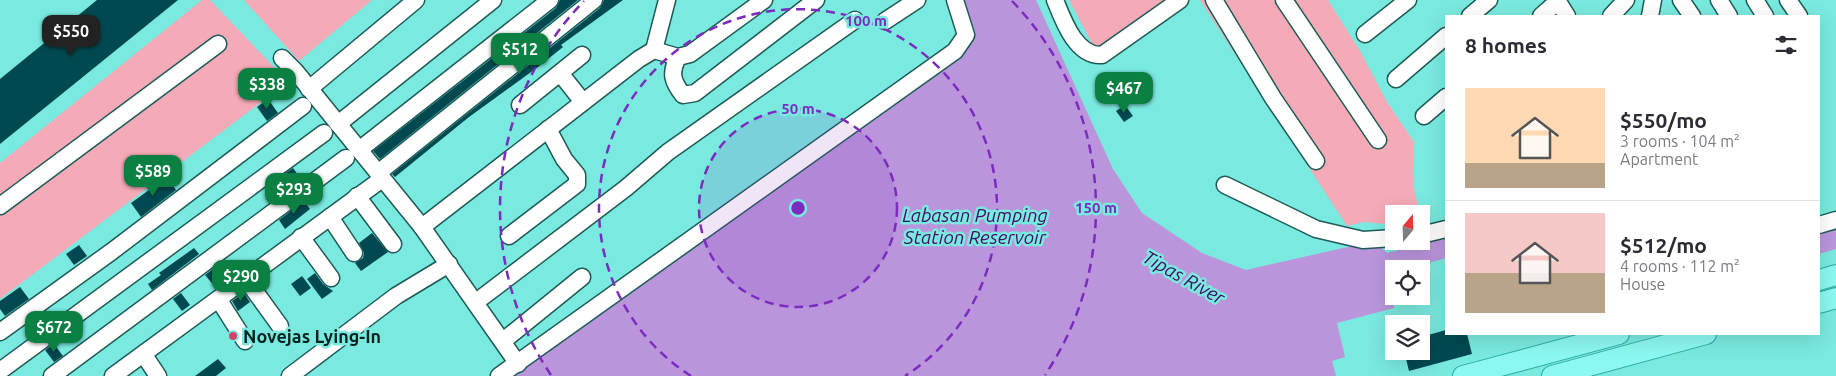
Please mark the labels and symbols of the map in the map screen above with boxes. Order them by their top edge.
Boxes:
text: 100 m [845,12,887,29]
pin: $550 [41,15,101,57]
pin: $512 [490,32,550,75]
pin: $338 [237,68,297,110]
pin: $467 [1094,72,1154,114]
text: 50 m [781,100,815,117]
pin: $589 [123,154,183,197]
pin: $293 [264,172,324,215]
centre of rings [789,199,807,217]
text: 150 m [1075,199,1117,216]
water label: Labasan Pumping Station Reservoir [902,204,1048,248]
north arrow [1385,205,1430,250]
water label: Tipas River [1139,246,1229,309]
pin: $290 [211,260,271,302]
pin: $672 [24,310,84,353]
place label: Novejas Lying-In [243,326,381,346]
marker: Novejas Lying-In [227,330,239,342]

